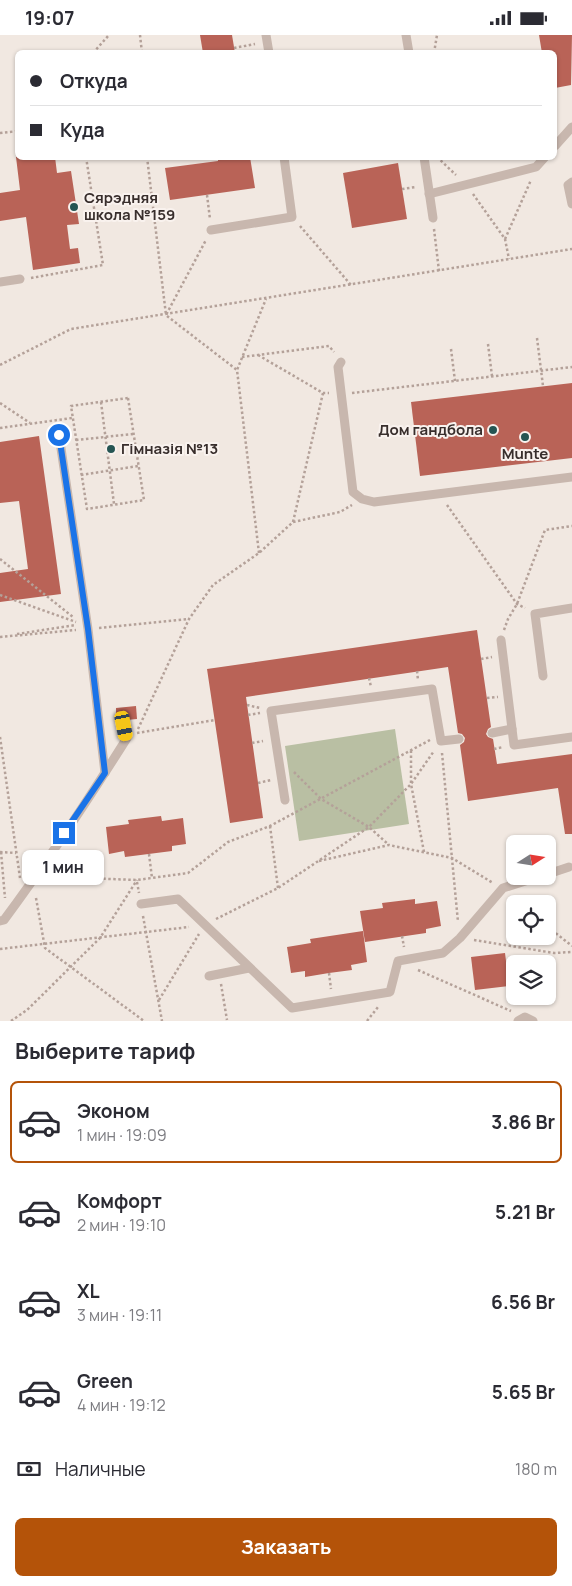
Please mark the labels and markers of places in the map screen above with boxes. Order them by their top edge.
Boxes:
place label: Сярэдняя школа №159 [84,187,175,225]
marker: Сярэдняя школа №159 [68,201,80,213]
place label: Дом гандбола [378,419,483,440]
marker: Дом гандбола [487,424,499,436]
marker: Munte [519,431,531,443]
place label: Гімназія №13 [121,438,218,459]
marker: Гімназія №13 [105,443,117,455]
place label: Munte [502,443,548,464]

